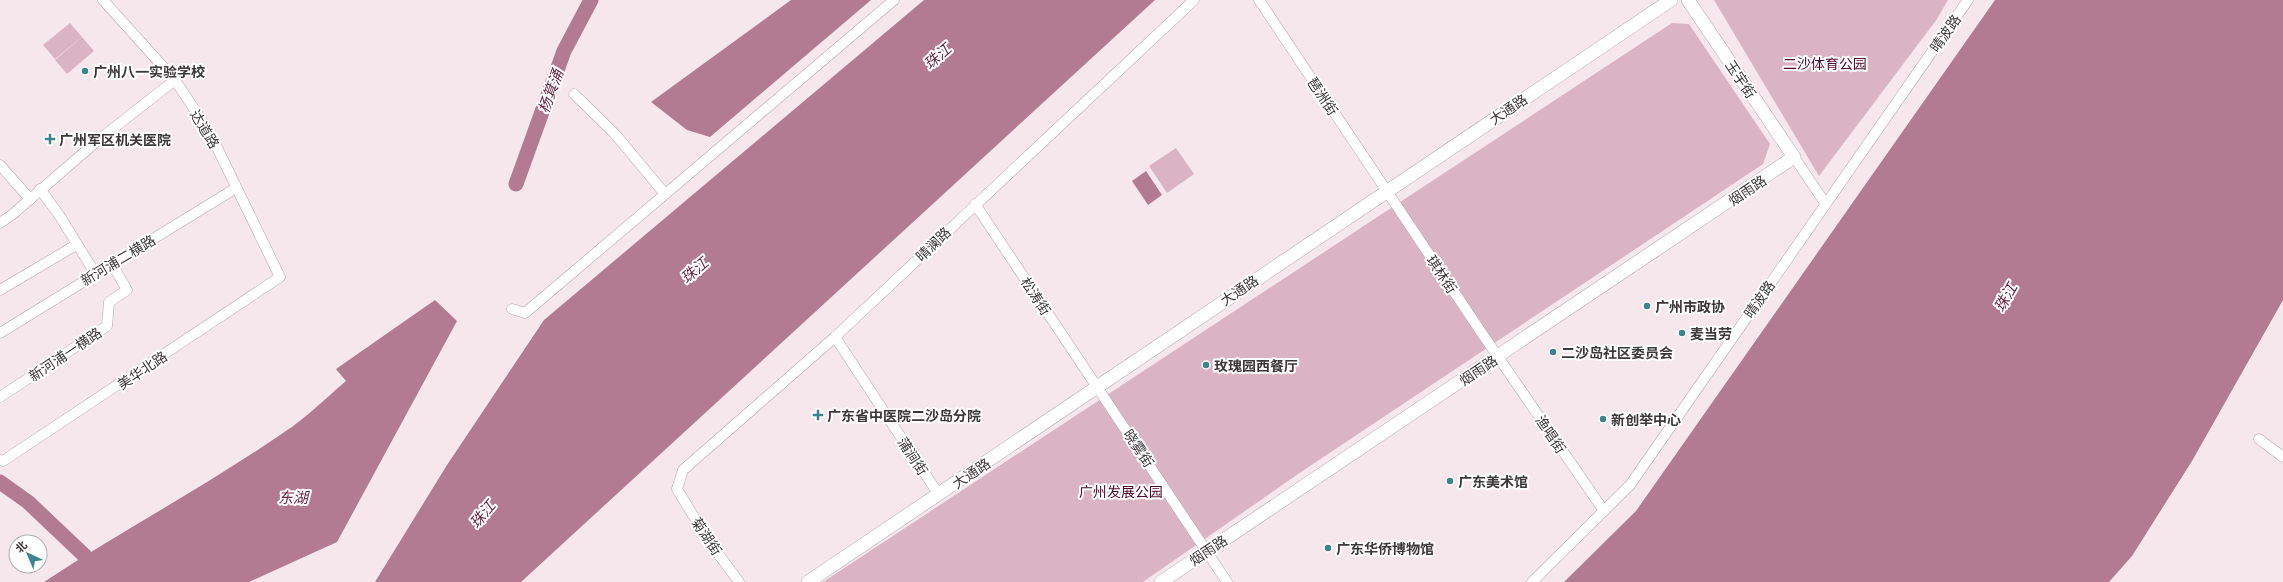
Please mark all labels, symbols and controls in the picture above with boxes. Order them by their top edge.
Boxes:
street label: 晴波路 [1925,10,1965,56]
water label: 珠江 [919,37,956,73]
park label: 二沙体育公园 [1783,54,1867,73]
street label: 玉宇街 [1721,56,1761,102]
place label: 广州八一实验学校 [93,62,205,81]
water label: 杨箕涌 [533,65,568,116]
marker: 广州八一实验学校 [80,66,90,76]
street label: 琶洲街 [1303,73,1343,119]
street label: 大通路 [1485,89,1531,129]
street label: 达道路 [186,106,224,152]
place label: 广州军区机关医院 [59,130,171,149]
marker: 广州军区机关医院 [44,133,56,145]
street label: 烟雨路 [1724,170,1770,210]
street label: 晴澜路 [911,223,955,265]
street label: 新河浦二横路 [77,230,159,290]
water label: 珠江 [676,251,713,287]
street label: 琪林街 [1422,251,1462,297]
street label: 大通路 [1216,270,1262,310]
street label: 松涛街 [1017,273,1055,319]
street label: 晴波路 [1739,276,1779,322]
water label: 珠江 [1989,277,2022,315]
place label: 广州市政协 [1655,297,1725,316]
marker: 广州市政协 [1642,301,1652,311]
street label: 新河浦一横路 [25,323,105,385]
place label: 麦当劳 [1690,324,1732,343]
marker: 麦当劳 [1677,328,1687,338]
place label: 二沙岛社区委员会 [1561,343,1673,362]
street label: 美华北路 [113,346,171,394]
marker: 二沙岛社区委员会 [1548,347,1558,357]
street label: 烟雨路 [1455,350,1501,390]
place label: 玫瑰园西餐厅 [1214,356,1298,375]
marker: 玫瑰园西餐厅 [1201,360,1211,370]
place label: 广东省中医院二沙岛分院 [827,406,981,425]
marker: 广东省中医院二沙岛分院 [812,409,824,421]
place label: 新创举中心 [1611,410,1681,429]
street label: 渔唱街 [1531,411,1571,457]
marker: 新创举中心 [1598,414,1608,424]
street label: 晓雾街 [1119,425,1159,471]
street label: 蒲涧街 [894,433,932,479]
street label: 大通路 [948,453,994,493]
place label: 广东美术馆 [1458,472,1528,491]
marker: 广东美术馆 [1445,476,1455,486]
park label: 广州发展公园 [1079,482,1163,501]
water label: 东湖 [278,487,310,507]
water label: 珠江 [465,495,501,532]
street label: 菊湖街 [687,513,727,559]
street label: 烟雨路 [1185,530,1231,570]
north arrow [8,534,48,574]
text: 北 [12,537,30,556]
place label: 广东华侨博物馆 [1336,539,1434,558]
marker: 广东华侨博物馆 [1323,543,1333,553]

